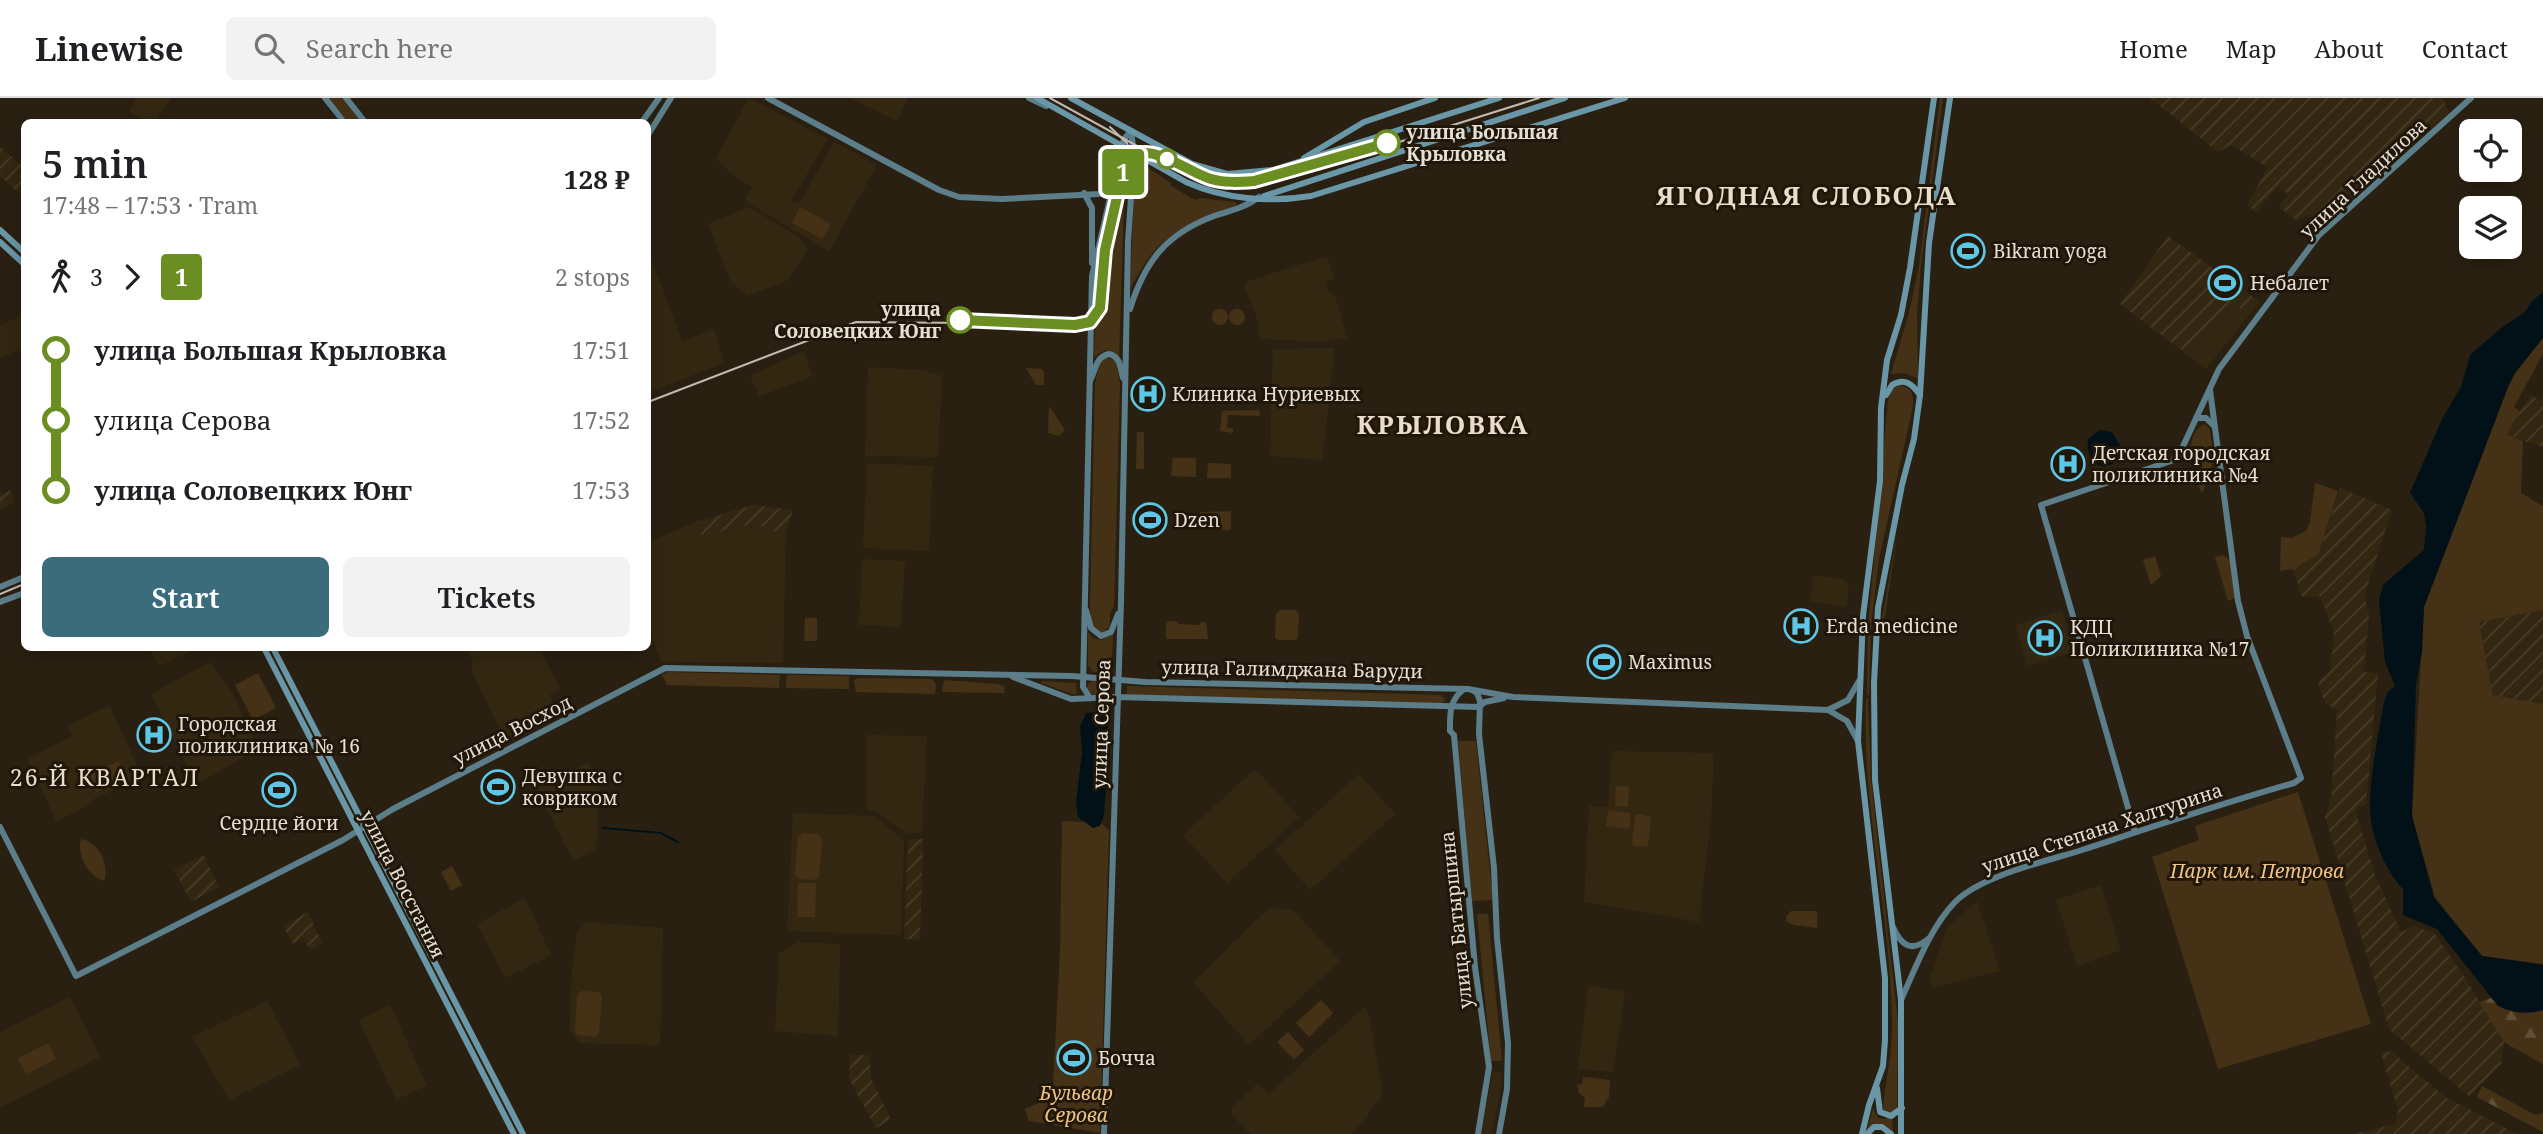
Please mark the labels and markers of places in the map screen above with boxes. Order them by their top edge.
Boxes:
place label: улица Большая Крыловка [1406,119,1559,167]
marker: улица Большая Крыловка [1374,130,1400,156]
unlabelled marker [1157,149,1177,169]
sports icon: Bikram yoga [1949,232,1987,270]
place label: Bikram yoga [1993,238,2107,264]
sports icon: Небалет [2206,264,2244,302]
place label: Небалет [2250,270,2329,296]
place label: улица Соловецких Юнг [774,296,941,344]
marker: улица Соловецких Юнг [947,307,973,333]
hospital icon: Клиника Нуриевых [1129,375,1167,413]
place label: Клиника Нуриевых [1172,381,1361,407]
place label: Детская городская поликлиника №4 [2092,440,2271,488]
hospital icon: Детская городская поликлиника №4 [2049,445,2087,483]
sports icon: Dzen [1131,501,1169,539]
place label: Dzen [1174,507,1220,533]
hospital icon: Erda medicine [1782,607,1820,645]
place label: Erda medicine [1826,613,1958,639]
place label: КДЦ Поликлиника №17 [2070,614,2249,662]
hospital icon: КДЦ Поликлиника №17 [2026,619,2064,657]
sports icon: Maximus [1585,643,1623,681]
place label: Maximus [1628,649,1712,675]
place label: Городская поликлиника № 16 [178,711,360,759]
hospital icon: Городская поликлиника № 16 [135,716,173,754]
place label: Девушка с ковриком [522,763,622,811]
sports icon: Девушка с ковриком [479,768,517,806]
sports icon: Сердце йоги [260,771,298,809]
place label: Сердце йоги [220,810,339,836]
sports icon: Бочча [1055,1039,1093,1077]
place label: Бочча [1098,1045,1156,1071]

